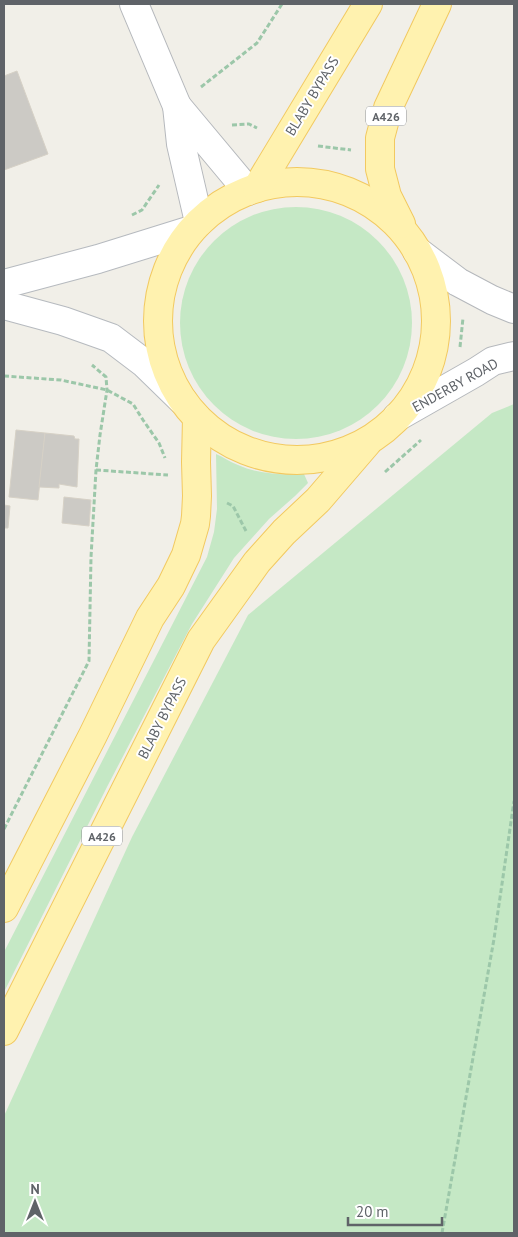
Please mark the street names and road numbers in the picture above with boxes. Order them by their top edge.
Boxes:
street label: BLABY BYPASS [281,53,343,139]
road number: A426 [366,106,406,125]
street label: ENDERBY ROAD [409,354,501,416]
street label: BLABY BYPASS [134,674,190,762]
road number: A426 [82,826,122,846]

